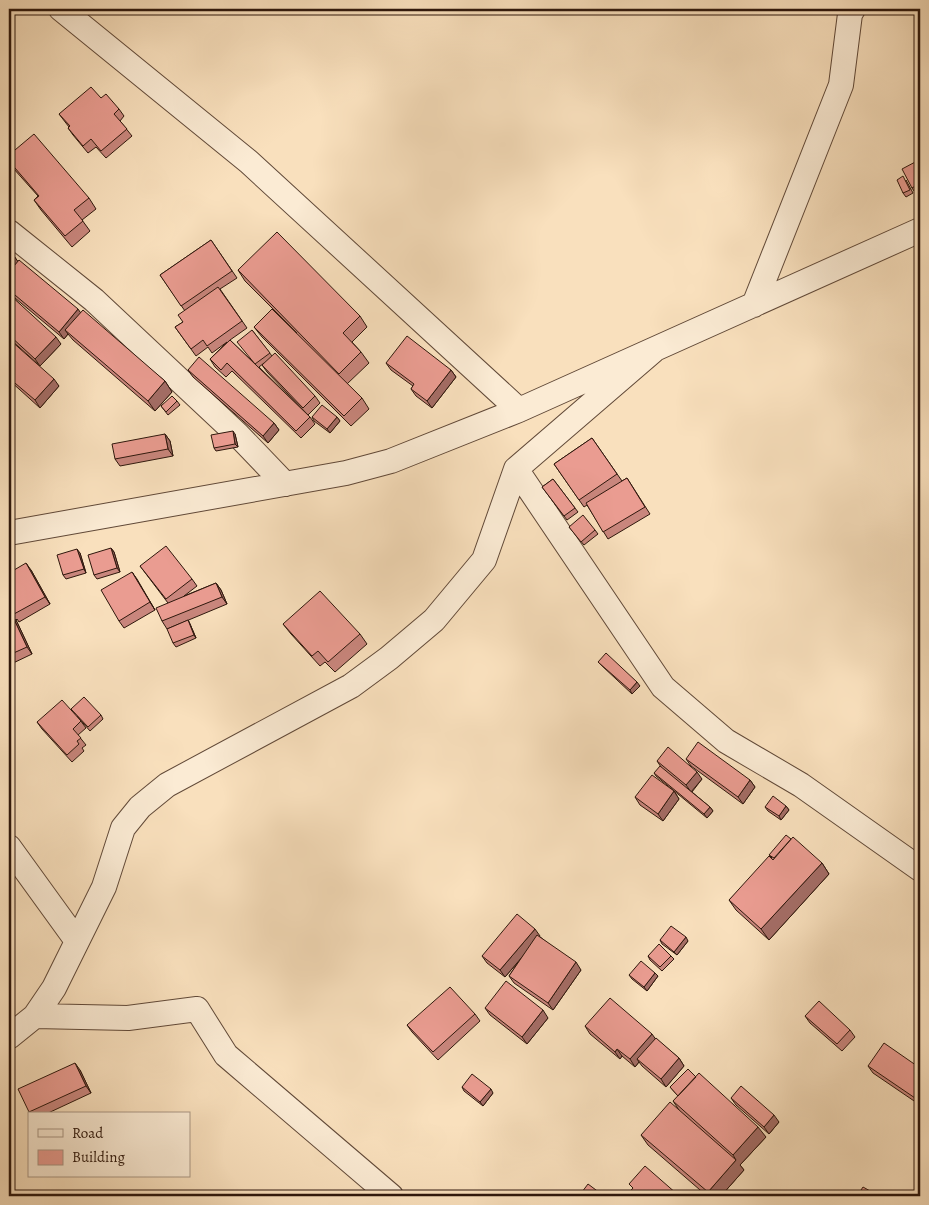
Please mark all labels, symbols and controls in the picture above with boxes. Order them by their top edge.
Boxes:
legend [28,1112,190,1178]
text: Road [72,1123,104,1143]
text: Building [72,1147,125,1167]

